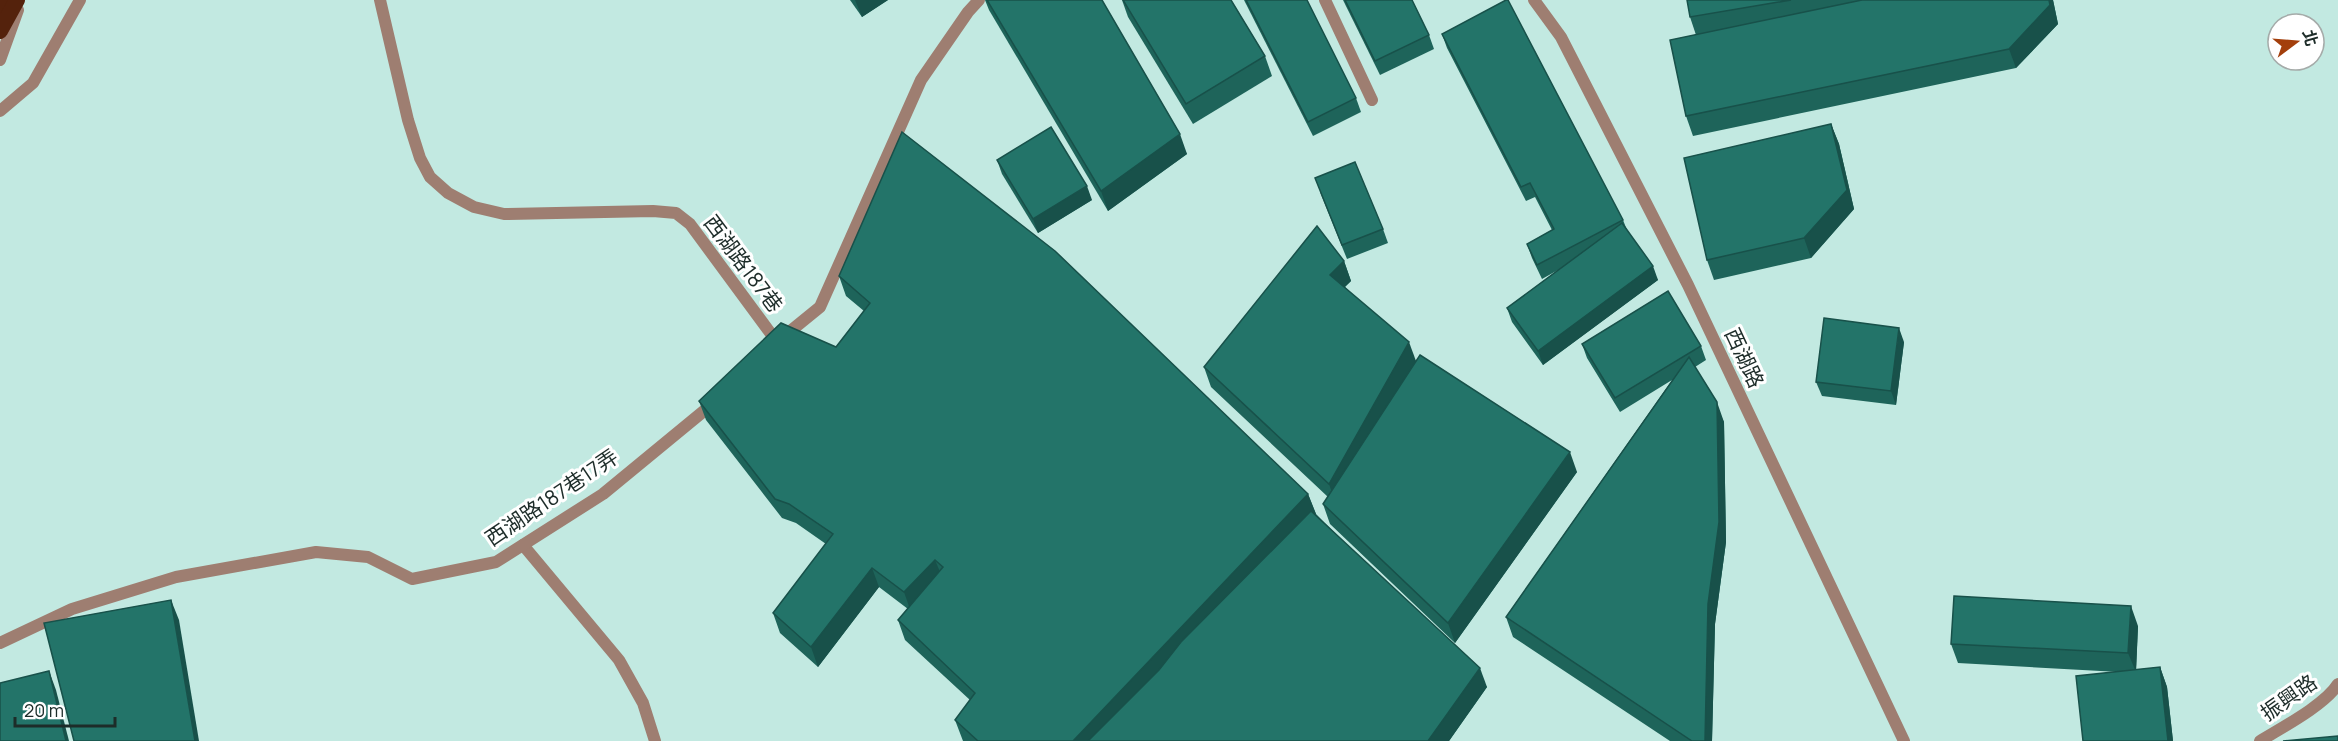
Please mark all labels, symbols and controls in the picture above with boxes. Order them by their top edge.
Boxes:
north arrow [2266,12,2326,72]
text: 北 [2298,27,2323,49]
street label: 西湖路187巷 [698,209,790,318]
street label: 西湖路 [1719,323,1771,392]
street label: 西湖路187巷17弄 [480,442,623,552]
street label: 振興路 [2255,668,2322,727]
scale bar [15,690,116,728]
text: 20 m [24,698,64,722]

